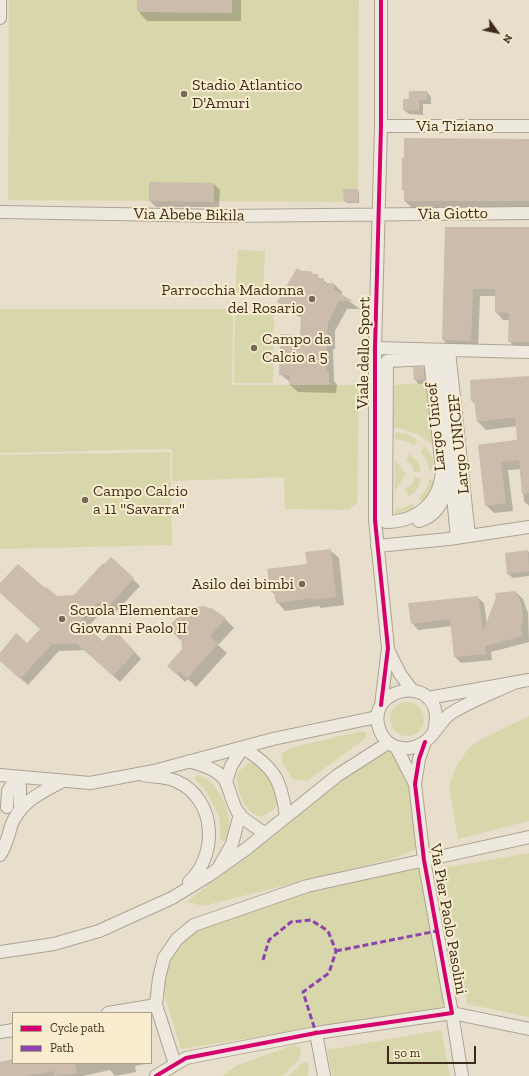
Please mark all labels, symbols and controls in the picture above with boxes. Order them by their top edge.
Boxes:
north arrow [477,12,517,52]
text: N [500,32,515,46]
place label: Stadio Atlantico D'Amuri [192,75,303,113]
marker: Stadio Atlantico D'Amuri [179,89,189,99]
street label: Via Tiziano [416,116,494,136]
street label: Via Abebe Bikila [133,204,245,226]
street label: Via Giotto [418,204,488,224]
place label: Parrocchia Madonna del Rosario [161,280,304,318]
marker: Parrocchia Madonna del Rosario [307,294,317,304]
street label: Viale dello Sport [353,297,375,409]
place label: Campo da Calcio a 5 [262,329,331,367]
marker: Campo da Calcio a 5 [249,343,259,353]
street label: Largo Unicef [422,382,450,472]
street label: Largo UNICEF [444,393,474,495]
place label: Campo Calcio a 11 "Savarra" [93,481,188,519]
marker: Campo Calcio a 11 "Savarra" [80,495,90,505]
place label: Asilo dei bimbi [192,574,294,594]
marker: Asilo dei bimbi [297,579,307,589]
place label: Scuola Elementare Giovanni Paolo II [70,600,198,638]
marker: Scuola Elementare Giovanni Paolo II [57,614,67,624]
street label: Via Pier Paolo Pasolini [425,842,471,996]
legend [12,1012,152,1064]
text: Cycle path [50,1021,104,1035]
scale bar [389,1038,478,1064]
text: Path [50,1041,74,1055]
text: 50 m [394,1046,420,1060]

